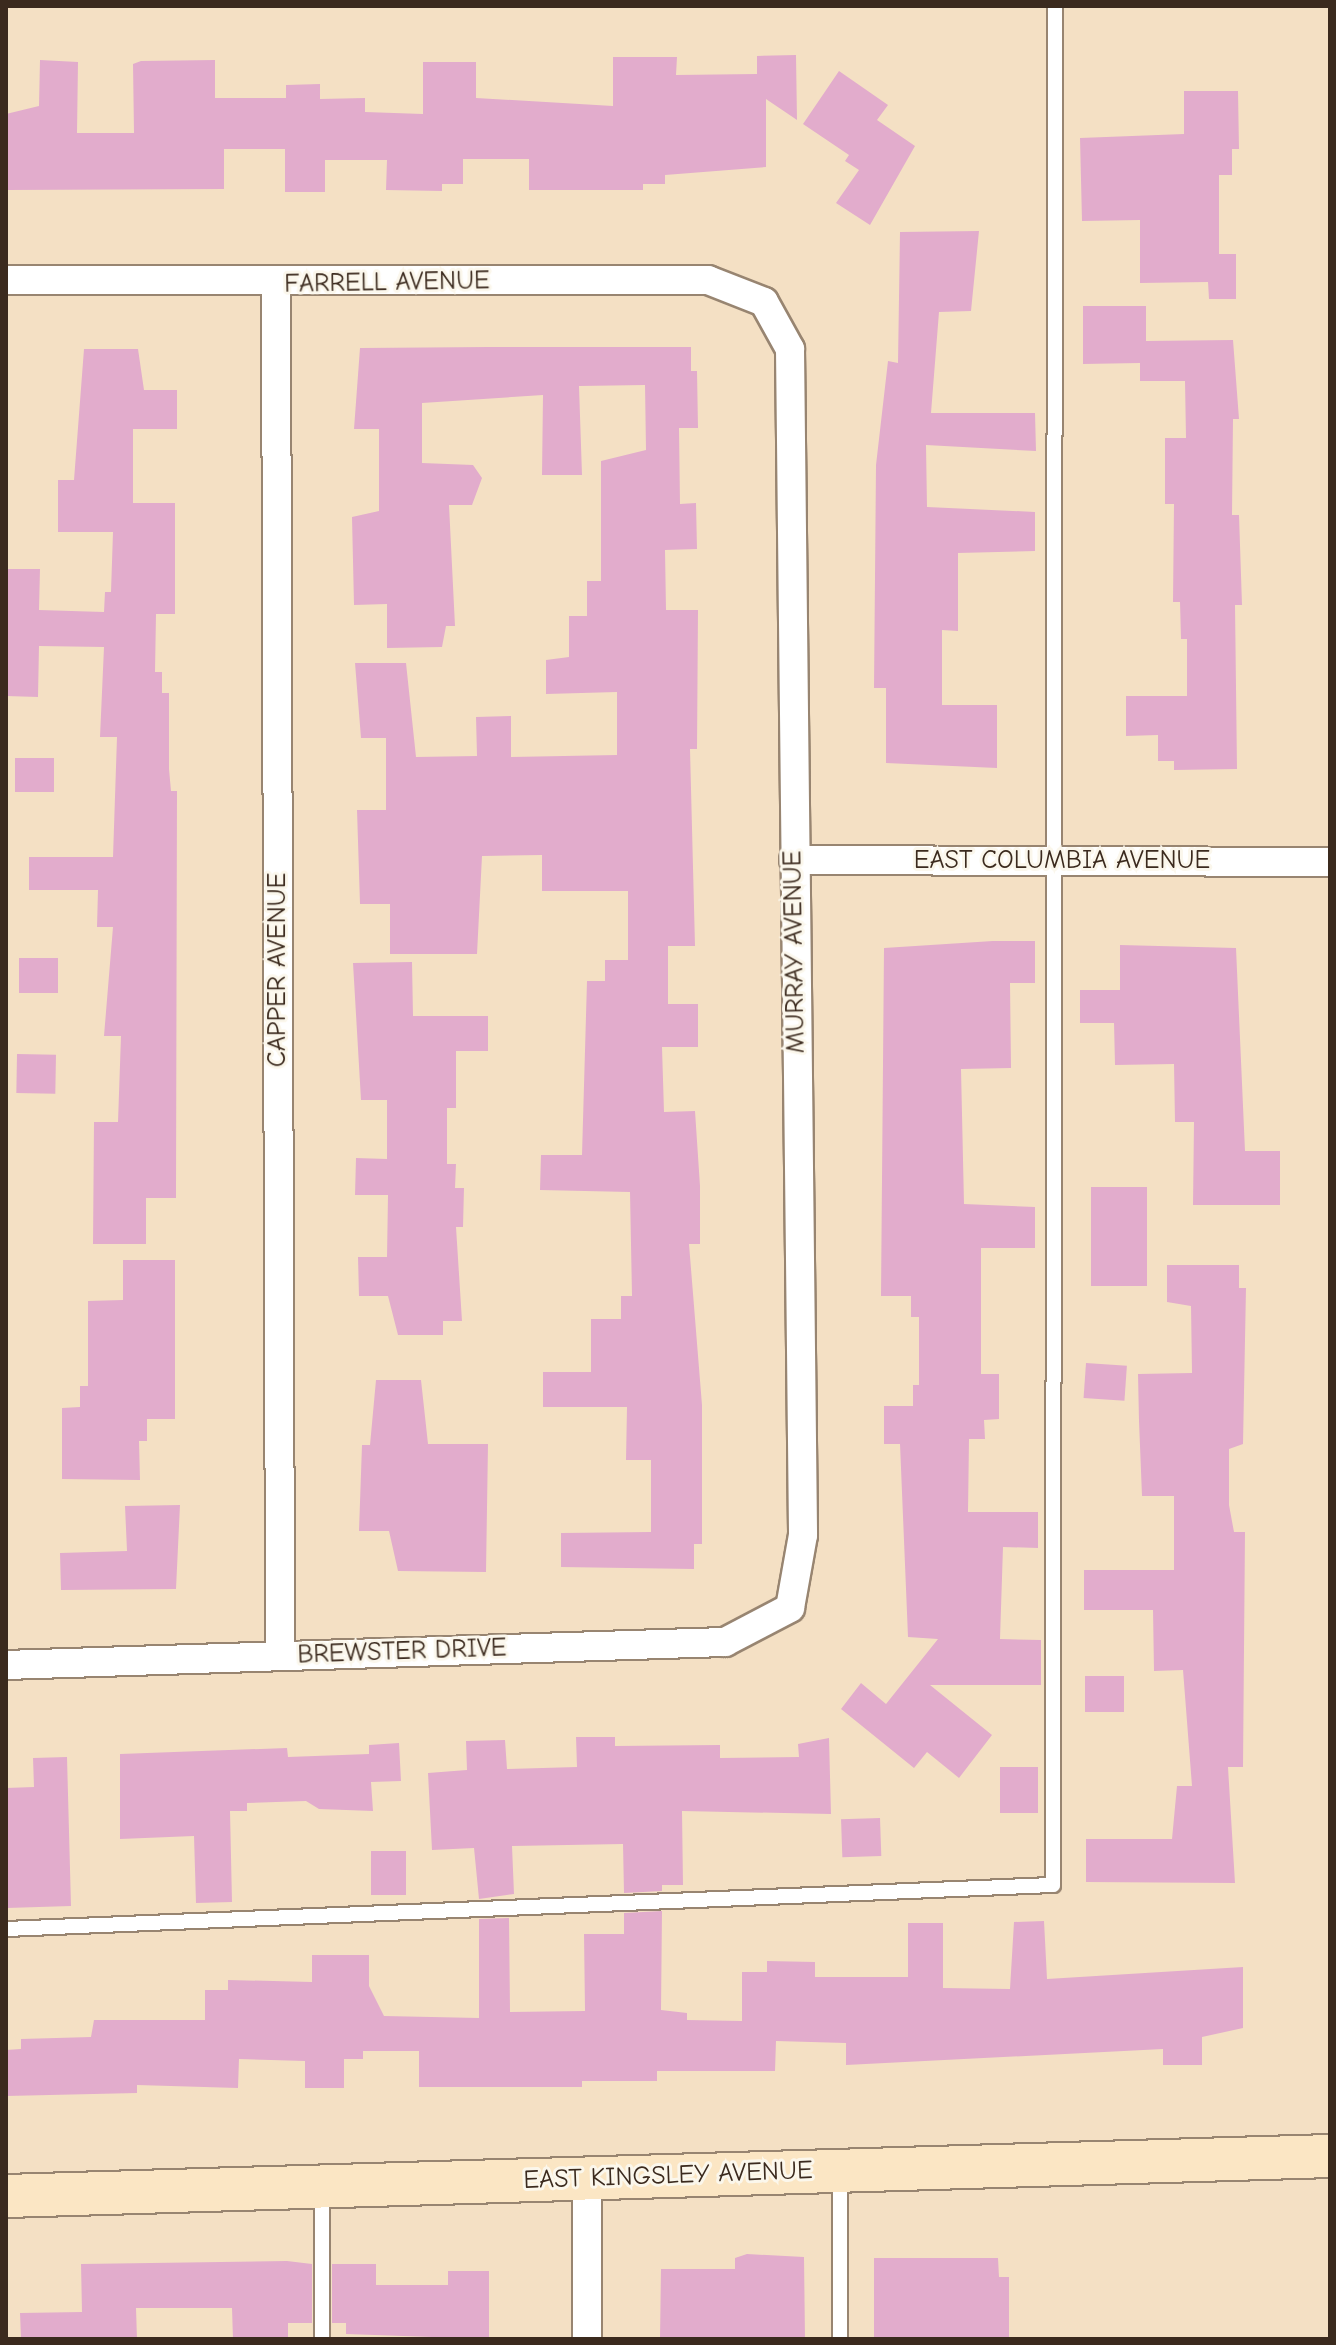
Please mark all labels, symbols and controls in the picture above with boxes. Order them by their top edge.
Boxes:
street label: FARRELL AVENUE [284,266,490,300]
street label: EAST COLUMBIA AVENUE [914,845,1210,877]
street label: MURRAY AVENUE [778,850,812,1054]
street label: CAPPER AVENUE [262,873,294,1067]
street label: BREWSTER DRIVE [297,1633,507,1671]
street label: EAST KINGSLEY AVENUE [523,2155,813,2197]

